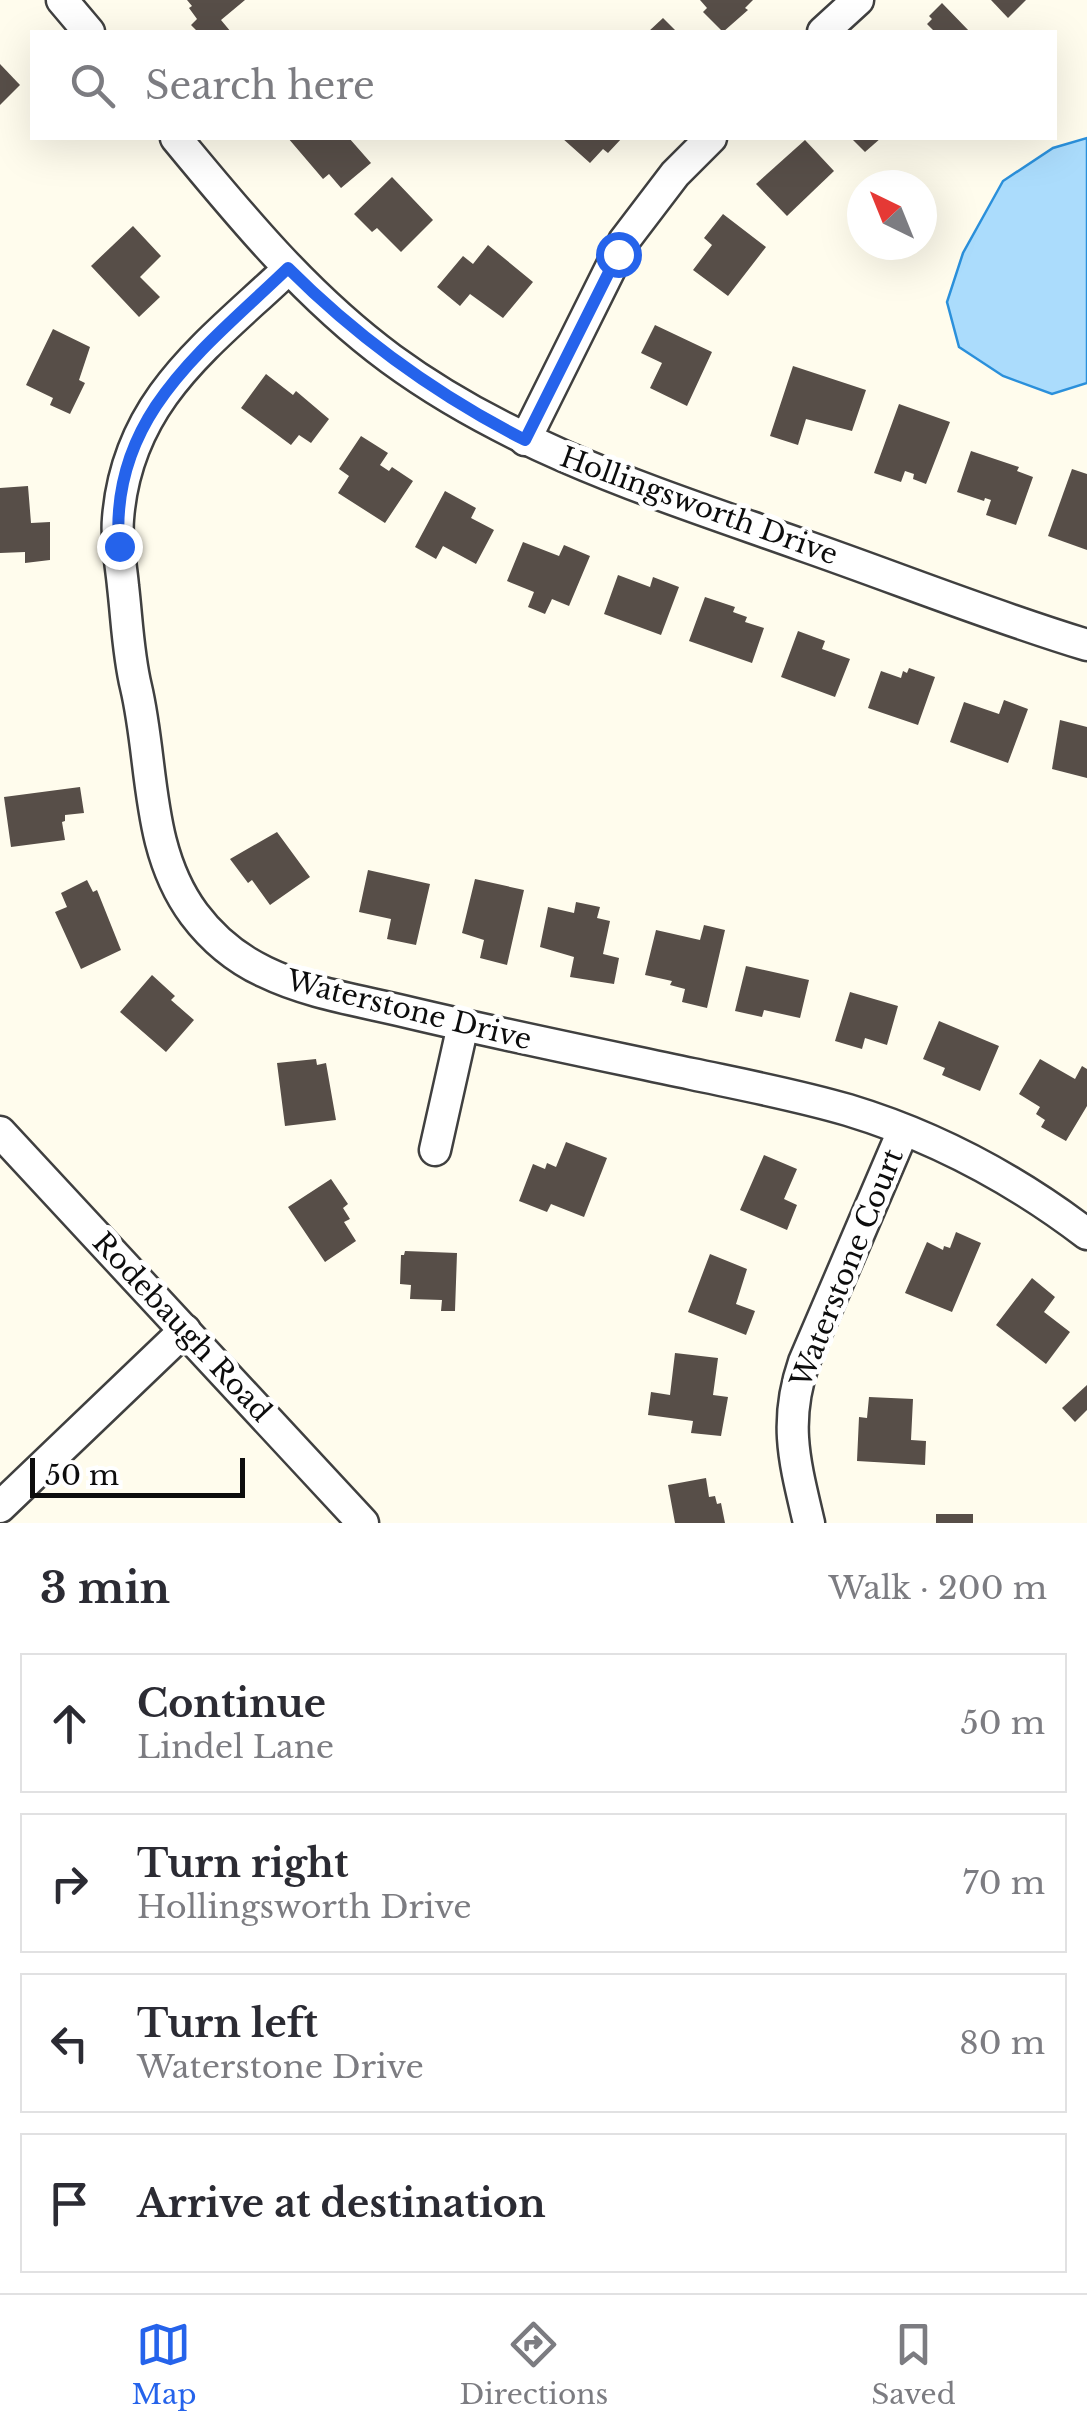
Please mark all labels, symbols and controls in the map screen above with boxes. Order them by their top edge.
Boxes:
search box [30,30,1057,140]
icon: search [65,58,120,113]
text: Search here [145,62,375,109]
north arrow [847,170,937,260]
route start [596,232,642,278]
street label: Hollingsworth Drive [555,439,843,573]
route end [97,524,143,570]
street label: Waterstone Drive [282,962,535,1057]
street label: Waterstone Court [783,1143,911,1393]
street label: Rodebaugh Road [85,1225,279,1429]
scale bar [30,1453,245,1498]
text: 50 m [45,1458,119,1493]
text: 3 min [40,1562,170,1614]
text: Walk · 200 m [828,1568,1047,1608]
text: Continue [137,1680,326,1727]
icon: ahead [42,1696,97,1751]
text: 50 m [960,1703,1045,1743]
text: Lindel Lane [137,1727,334,1767]
text: Turn right [137,1840,348,1887]
icon: right [42,1856,97,1911]
text: 70 m [963,1863,1045,1903]
text: Hollingsworth Drive [137,1887,472,1927]
text: Turn left [137,2000,318,2047]
icon: left [42,2016,97,2071]
text: 80 m [959,2023,1045,2063]
text: Waterstone Drive [137,2047,424,2087]
icon: arrive [42,2176,97,2231]
text: Arrive at destination [137,2180,546,2227]
tab: Map [131,2317,196,2412]
tab: Directions [459,2317,608,2412]
tab: Saved [871,2317,956,2412]

